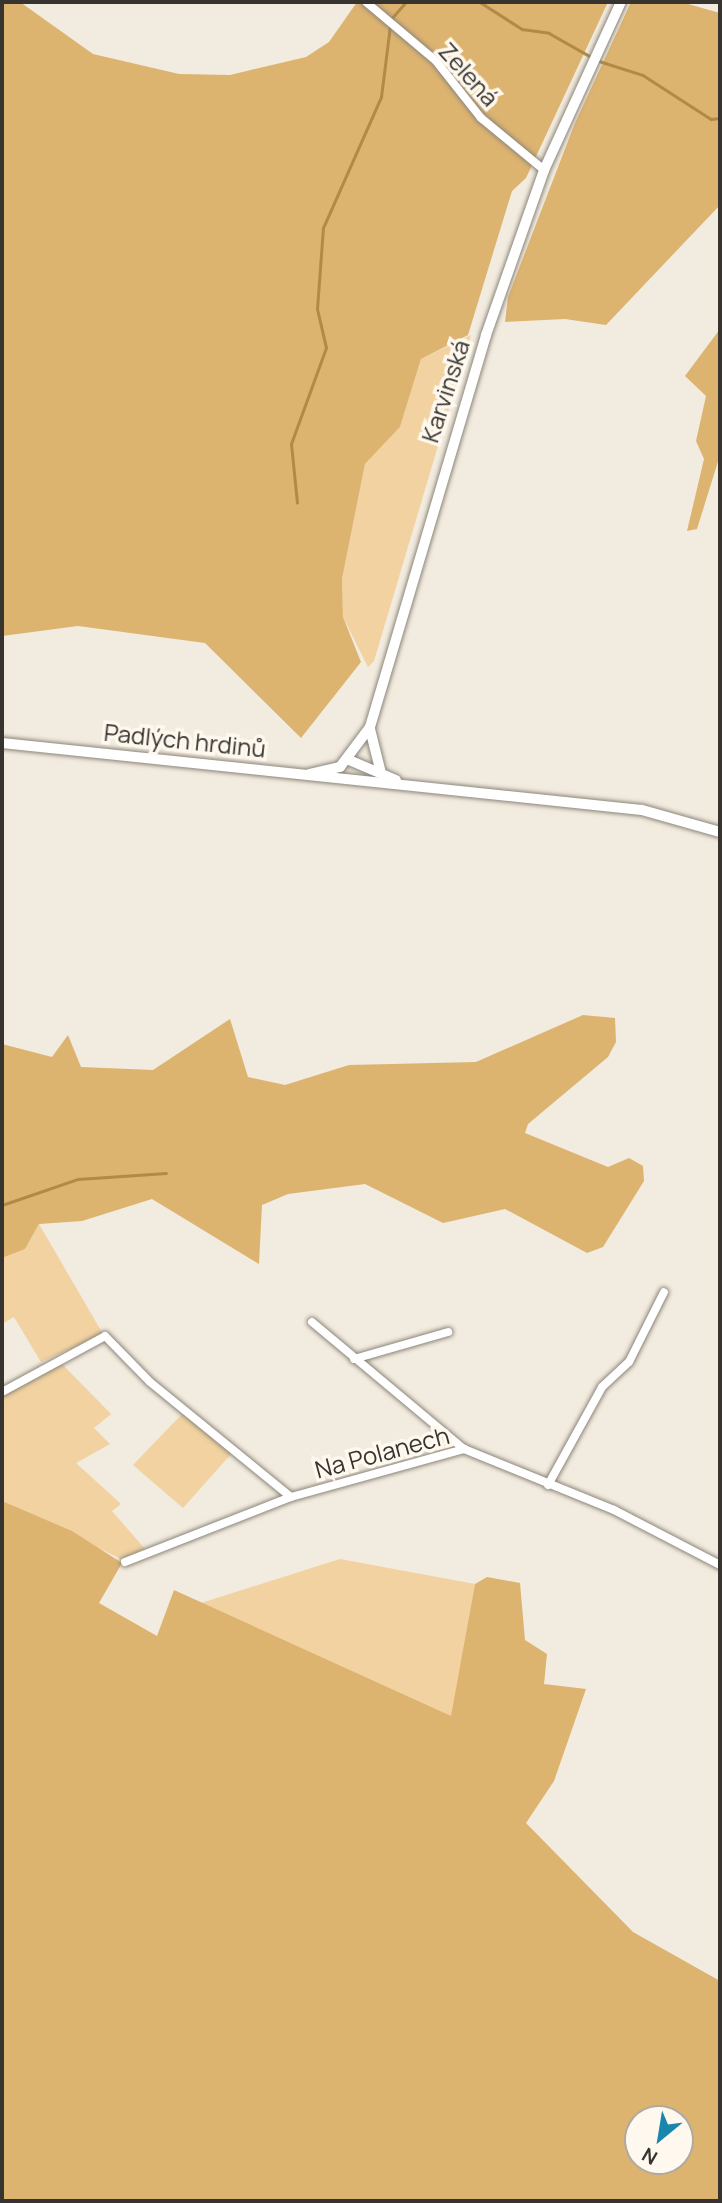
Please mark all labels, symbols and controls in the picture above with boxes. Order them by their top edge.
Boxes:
street label: Zelená [433,36,505,112]
street label: Karvinská [415,336,475,446]
street label: Padlých hrdinů [103,717,267,763]
street label: Na Polanech [312,1420,452,1484]
north arrow [624,2105,694,2175]
text: N [637,2142,662,2171]

